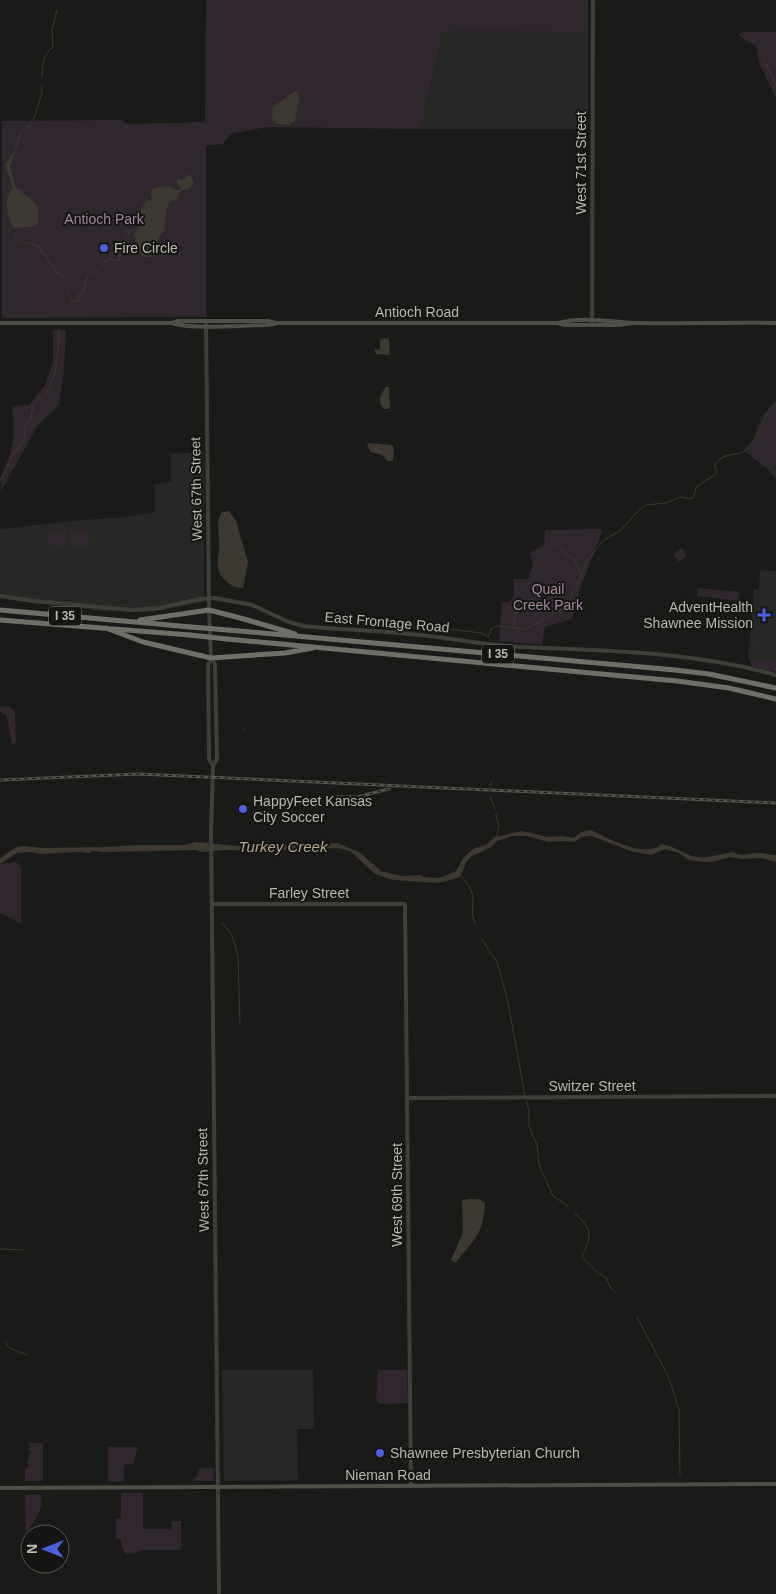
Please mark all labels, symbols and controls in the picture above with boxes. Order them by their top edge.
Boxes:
street label: West 71st Street [573,111,589,215]
park label: Antioch Park [64,211,145,227]
place label: Fire Circle [114,240,178,256]
marker: Fire Circle [98,242,110,254]
street label: Antioch Road [375,304,459,320]
street label: West 67th Street [187,437,205,541]
park label: Quail Creek Park [513,581,584,613]
place label: AdventHealth Shawnee Mission [643,599,753,631]
road number: I 35 [49,606,81,626]
marker: AdventHealth Shawnee Mission [757,608,771,622]
street label: East Frontage Road [324,609,450,635]
road number: I 35 [482,644,514,664]
place label: HappyFeet Kansas City Soccer [253,793,372,825]
marker: HappyFeet Kansas City Soccer [237,803,249,815]
water label: Turkey Creek [239,838,329,855]
street label: Farley Street [269,885,349,901]
street label: Switzer Street [548,1078,636,1094]
street label: West 67th Street [194,1128,212,1232]
street label: West 69th Street [389,1143,405,1247]
place label: Shawnee Presbyterian Church [390,1445,580,1461]
marker: Shawnee Presbyterian Church [374,1447,386,1459]
street label: Nieman Road [345,1467,431,1483]
north arrow [20,1524,70,1574]
text: N [24,1544,40,1554]

